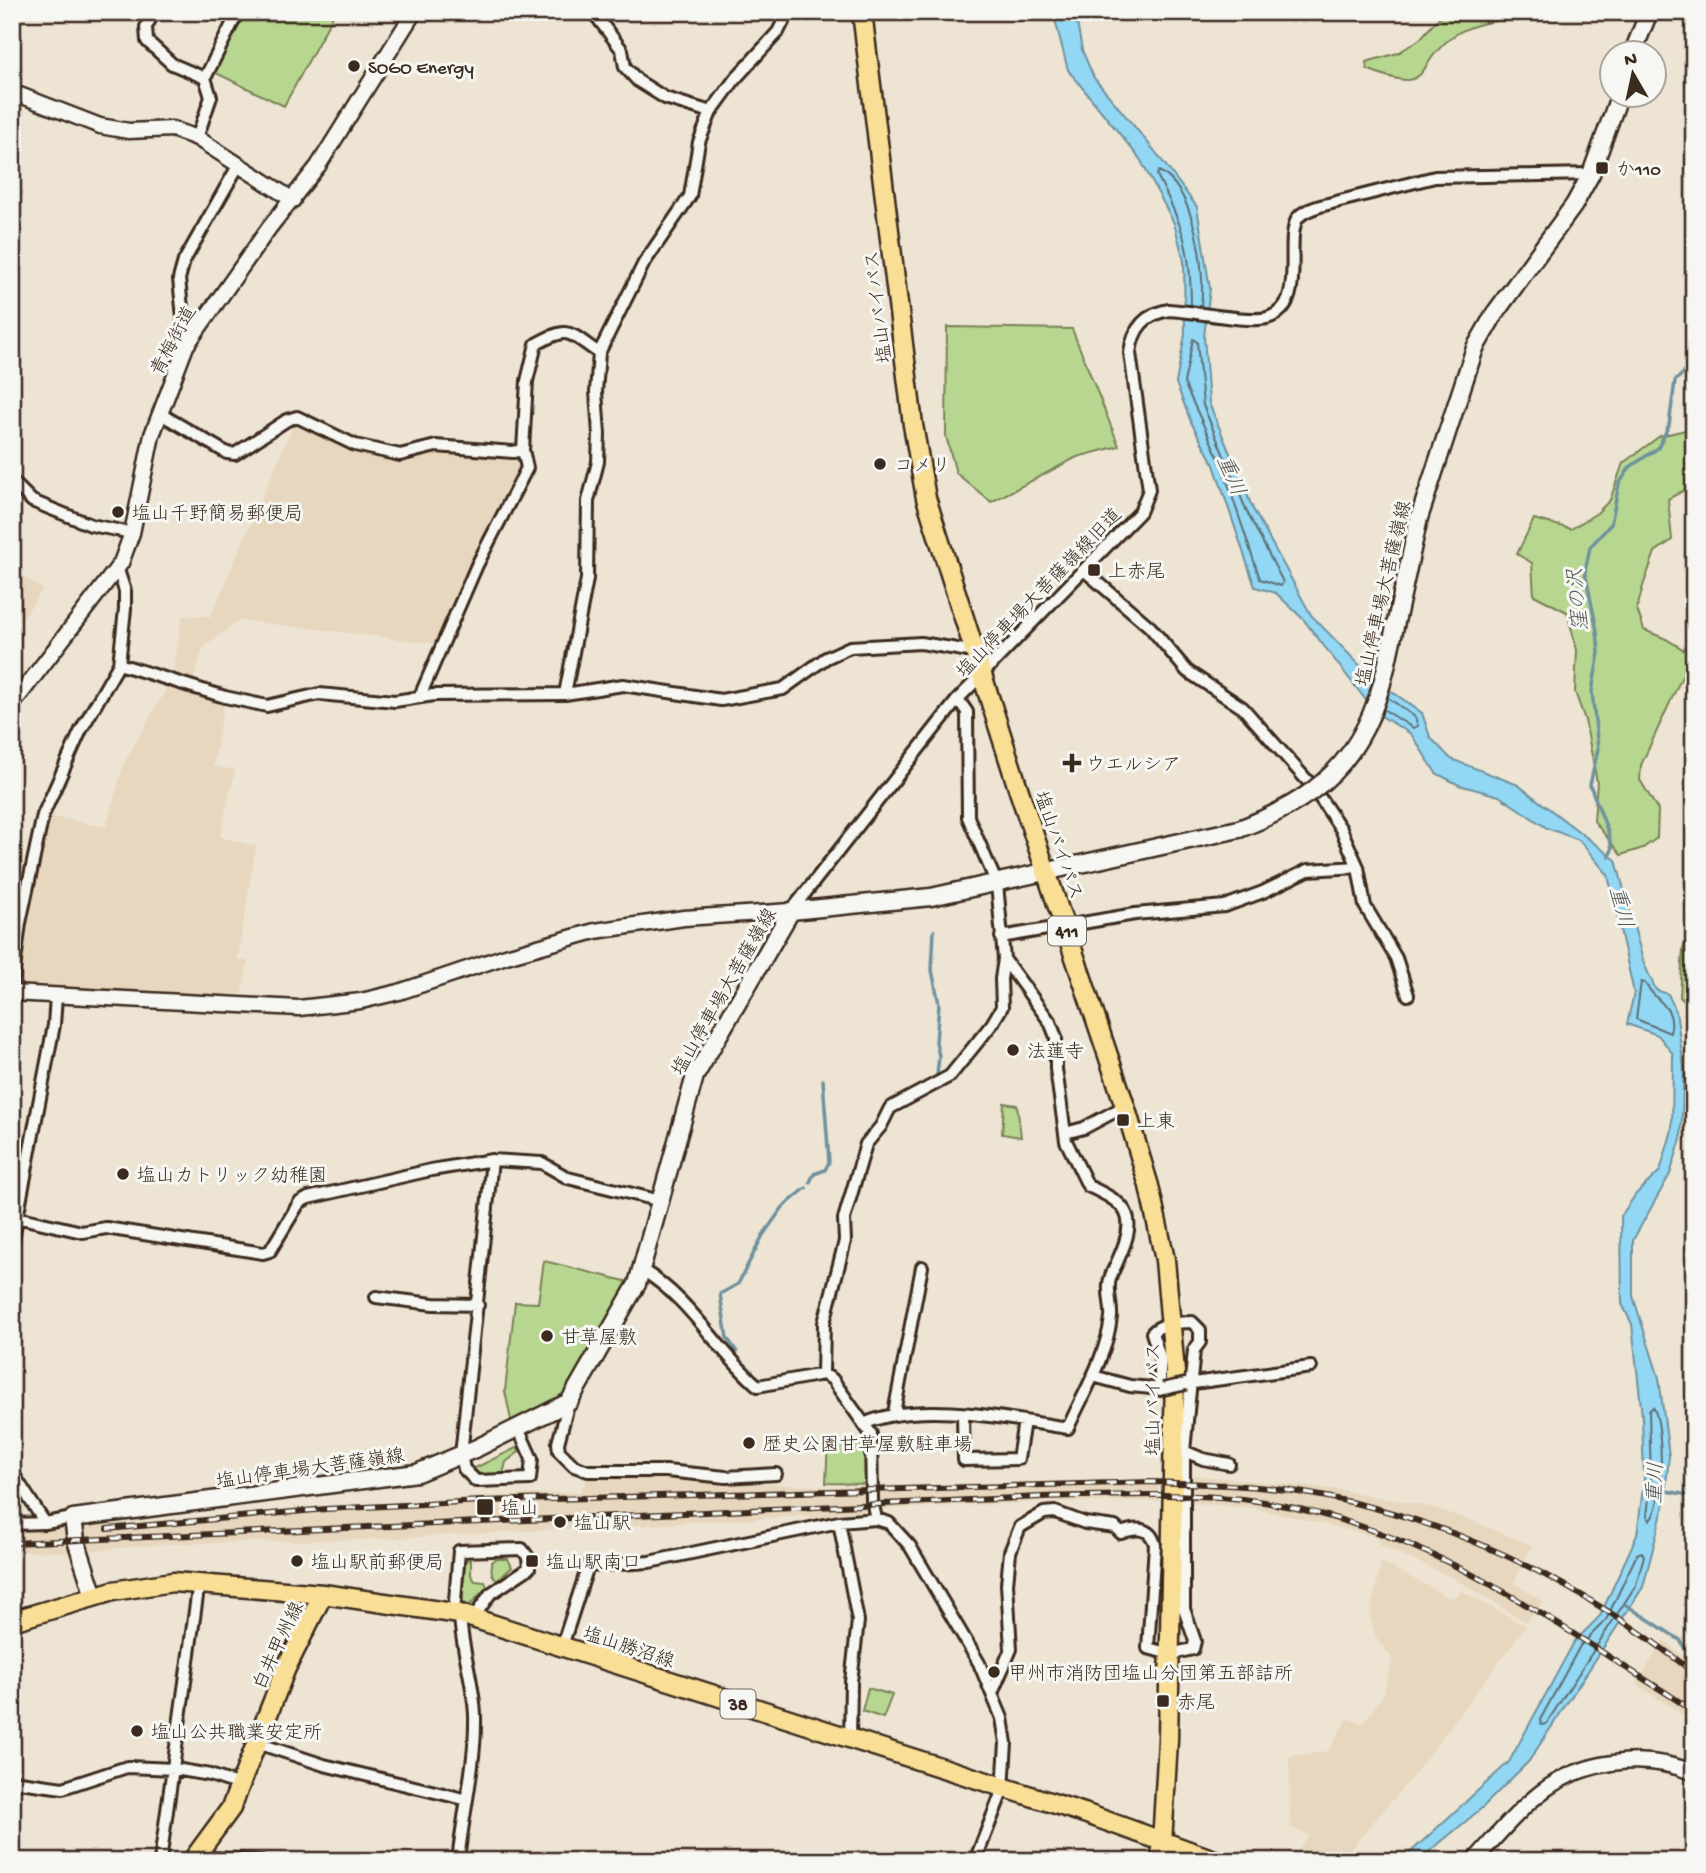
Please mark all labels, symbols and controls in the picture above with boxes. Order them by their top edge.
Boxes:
north arrow [1598,38,1668,108]
text: N [1623,48,1639,73]
marker: SOGO Energy [346,58,362,74]
place label: SOGO Energy [368,58,474,81]
marker: か110 [1594,160,1610,176]
place label: か110 [1616,160,1661,183]
street label: 塩山バイパス [861,249,899,364]
street label: 青梅街道 [146,302,203,381]
water label: 重川 [1209,452,1249,501]
marker: コメリ [872,456,888,472]
place label: コメリ [894,456,951,479]
street label: 塩山停車場大菩薩嶺線 [1352,498,1418,689]
place label: 塩山千野簡易郵便局 [132,503,303,527]
marker: 塩山千野簡易郵便局 [110,504,126,520]
street label: 塩山停車場大菩薩嶺線旧道 [952,504,1128,684]
place label: 上赤尾 [1108,561,1165,585]
marker: 上赤尾 [1086,562,1102,578]
water label: 窪の沢 [1563,566,1596,632]
marker: ウエルシア [1064,755,1080,771]
place label: ウエルシア [1086,755,1181,778]
street label: 塩山バイパス [1027,788,1087,904]
water label: 重川 [1601,884,1637,931]
street label: 塩山停車場大菩薩嶺線 [668,904,783,1081]
road number: 411 [1048,916,1086,946]
place label: 法蓮寺 [1027,1041,1084,1065]
marker: 法蓮寺 [1005,1042,1021,1058]
place label: 上東 [1137,1111,1175,1135]
marker: 上東 [1115,1112,1131,1128]
place label: 塩山カトリック幼稚園 [137,1165,327,1189]
marker: 塩山カトリック幼稚園 [115,1166,131,1182]
place label: 甘草屋敷 [561,1327,637,1351]
marker: 甘草屋敷 [539,1328,555,1344]
street label: 塩山バイパス [1143,1342,1167,1456]
place label: 歴史公園甘草屋敷駐車場 [763,1434,972,1458]
marker: 歴史公園甘草屋敷駐車場 [741,1435,757,1451]
street label: 塩山停車場大菩薩嶺線 [215,1445,406,1495]
water label: 重川 [1643,1462,1671,1505]
marker: 塩山 [475,1497,495,1517]
place label: 塩山 [501,1498,539,1522]
place label: 塩山駅 [574,1513,631,1537]
marker: 塩山駅 [552,1514,568,1530]
place label: 塩山駅前郵便局 [311,1552,444,1576]
place label: 塩山駅南口 [546,1552,641,1576]
marker: 塩山駅前郵便局 [289,1553,305,1569]
marker: 塩山駅南口 [524,1553,540,1569]
street label: 白井甲州線 [249,1598,311,1694]
street label: 塩山勝沼線 [579,1623,677,1675]
place label: 甲州市消防団塩山分団第五部詰所 [1008,1663,1293,1687]
marker: 甲州市消防団塩山分団第五部詰所 [986,1664,1002,1680]
road number: 38 [720,1689,756,1718]
place label: 赤尾 [1177,1692,1215,1716]
marker: 赤尾 [1155,1693,1171,1709]
place label: 塩山公共職業安定所 [151,1722,322,1746]
marker: 塩山公共職業安定所 [129,1723,145,1739]

